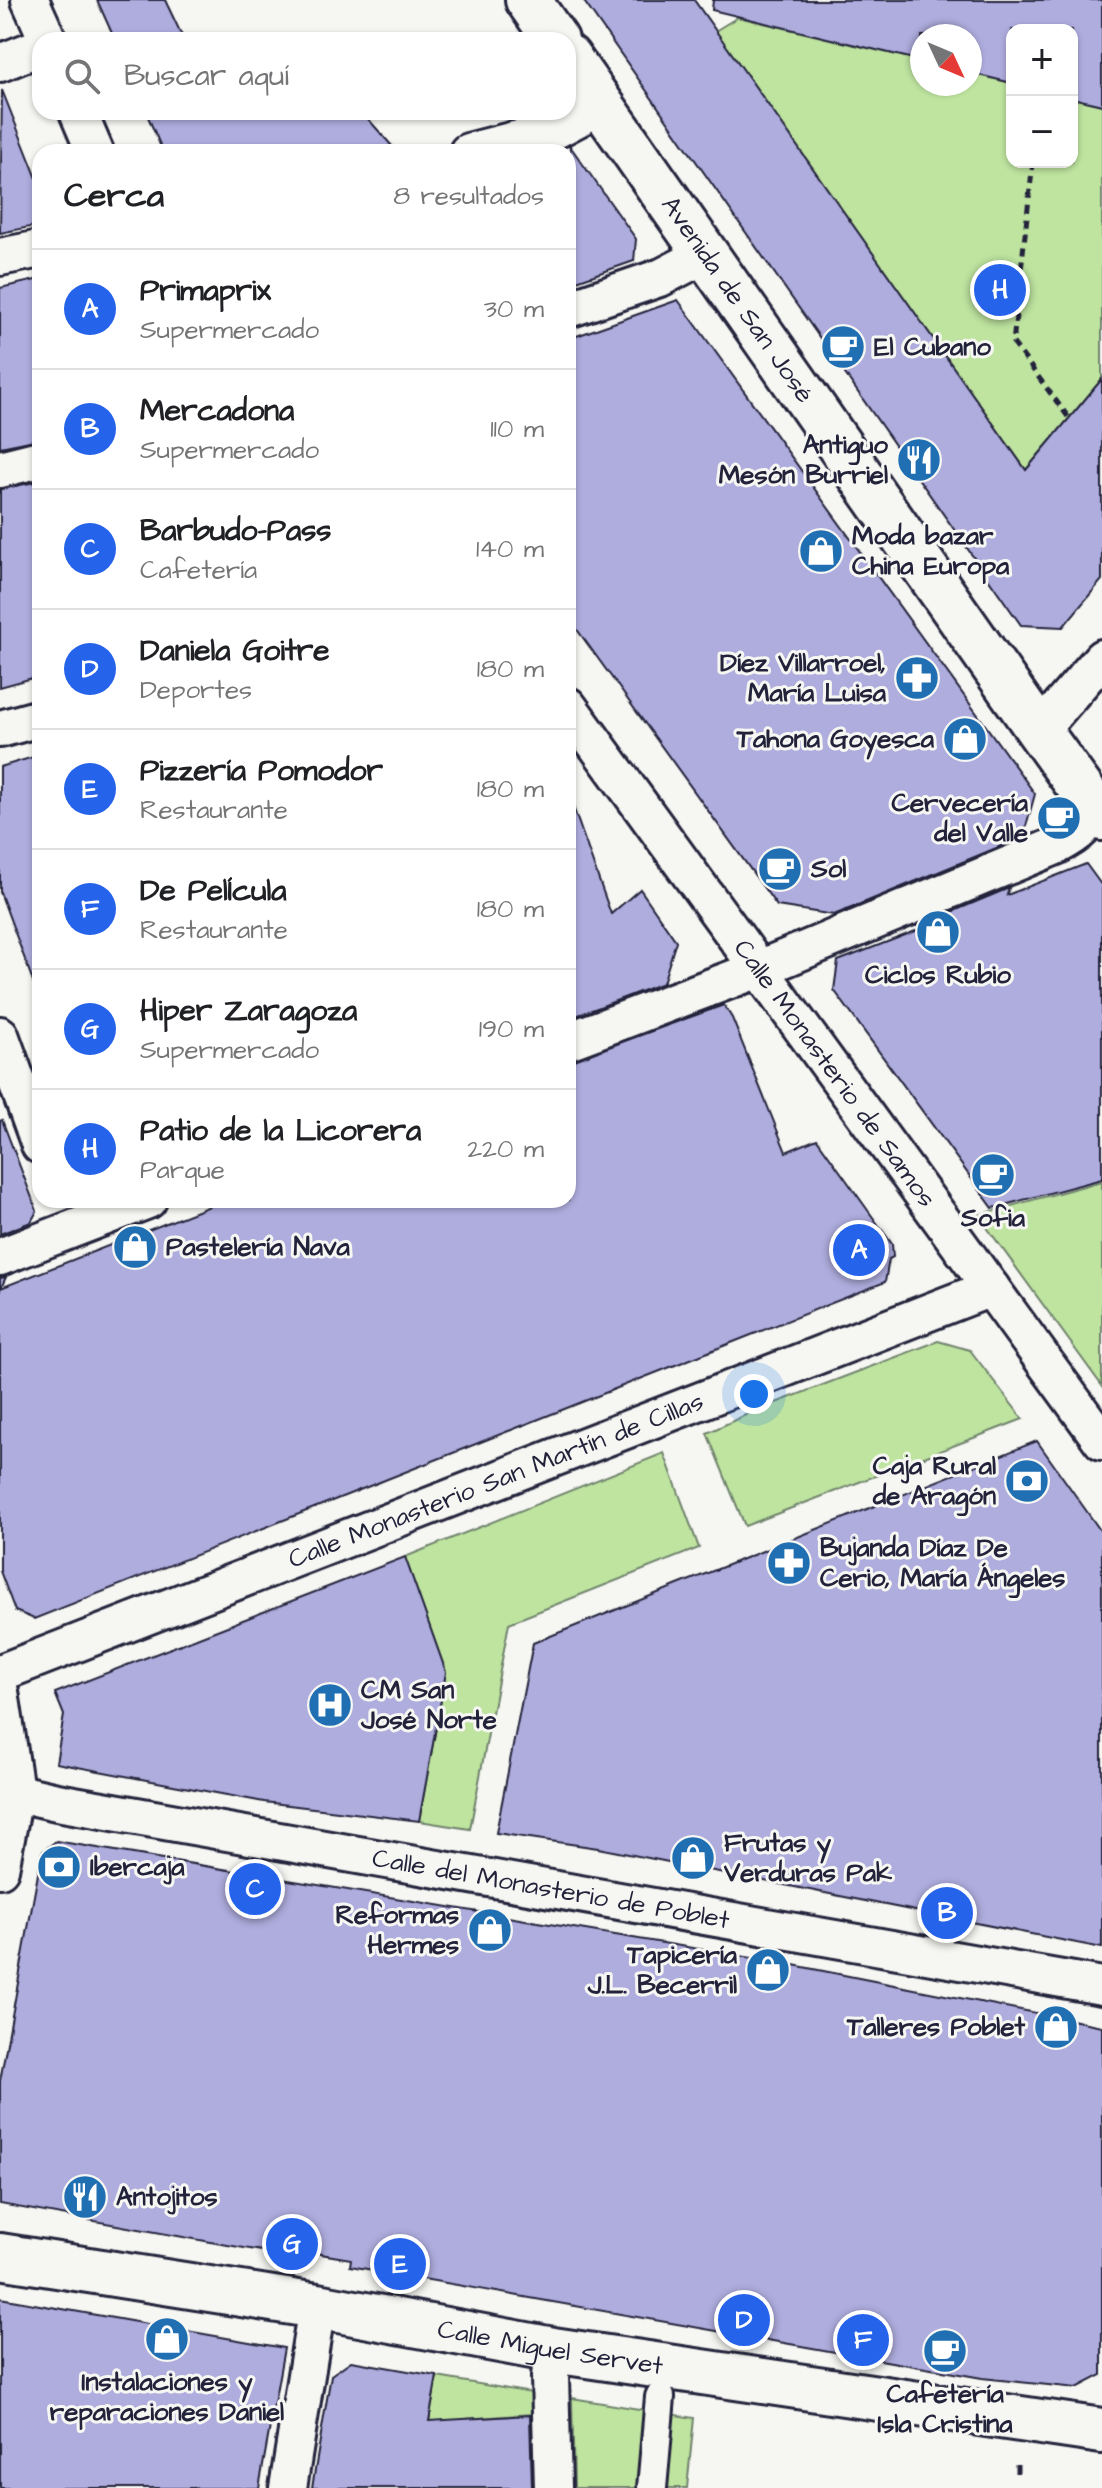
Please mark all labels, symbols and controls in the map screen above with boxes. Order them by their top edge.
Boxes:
north arrow [910,24,982,96]
map controls [1006,24,1078,168]
button: + [1006,24,1078,96]
search box [32,32,576,120]
icon: search [60,54,104,98]
text: Buscar aquí [124,55,289,97]
button: − [1006,96,1078,168]
text: Cerca [64,172,164,220]
text: 8 resultados [393,178,544,214]
street label: Avenida de San José [653,189,822,410]
pin: H [974,260,1026,320]
text: Primaprix [140,270,271,312]
text: A [82,291,98,327]
text: 30 m [484,291,544,327]
text: Supermercado [140,312,319,348]
cafe icon: El Cubano [819,323,867,371]
place label: El Cubano [874,329,991,365]
text: Mercadona [140,390,294,432]
text: B [81,411,99,447]
text: 110 m [490,411,544,447]
place label: Antiguo Mesón Burriel [719,427,888,493]
text: Supermercado [140,432,319,468]
restaurant icon: Antiguo Mesón Burriel [895,436,943,484]
text: Barbudo-Pass [140,510,331,552]
place label: Moda bazar China Europa [852,518,1010,584]
shop icon: Moda bazar China Europa [797,527,845,575]
text: C [81,531,99,567]
text: 140 m [476,531,544,567]
text: Cafetería [140,552,257,588]
text: Daniela Goitre [140,630,330,672]
place label: Díez Villarroel, María Luisa [720,645,887,711]
text: D [82,651,98,687]
text: 180 m [477,651,544,687]
pharmacy icon: Díez Villarroel, María Luisa [893,654,941,702]
text: Deportes [140,672,252,708]
shop icon: Tahona Goyesca [941,715,989,763]
place label: Tahona Goyesca [736,721,935,760]
text: Pizzería Pomodor [140,750,383,792]
text: E [82,771,98,807]
text: 180 m [477,771,544,807]
place label: Cervecería del Valle [892,785,1029,851]
text: Restaurante [140,792,288,828]
cafe icon: Cervecería del Valle [1035,794,1083,842]
cafe icon: Sol [756,845,804,893]
place label: Sol [810,851,846,887]
text: De PelÍcula [140,870,287,912]
text: F [81,891,99,927]
text: 180 m [477,891,544,927]
shop icon: Ciclos Rubio [914,908,962,956]
text: Restaurante [140,912,288,948]
street label: Calle Monasterio de Samos [725,932,944,1215]
place label: Ciclos Rubio [865,957,1011,993]
text: Hiper Zaragoza [140,990,357,1032]
text: G [81,1011,99,1047]
text: 190 m [479,1011,544,1047]
text: Supermercado [140,1032,319,1068]
text: Patio de la Licorera [140,1110,421,1152]
text: H [82,1131,98,1167]
text: 220 m [467,1131,544,1167]
cafe icon: Sofia [969,1151,1017,1199]
text: Parque [140,1152,225,1188]
place label: Sofia [960,1200,1026,1236]
pin: A [833,1220,885,1280]
shop icon: Pastelería Nava [111,1223,159,1271]
place label: Pastelería Nava [166,1229,351,1265]
your location [734,1374,774,1414]
street label: Calle Monasterio San Martín de Cillas [283,1383,709,1577]
place label: Caja Rural de Aragón [872,1448,996,1517]
bank icon: Caja Rural de Aragón [1003,1457,1051,1505]
place label: Bujanda Díaz De Cerio, María Ángeles [820,1530,1065,1599]
pharmacy icon: Bujanda Díaz De Cerio, María Ángeles [765,1539,813,1587]
place label: CM San José Norte [360,1672,497,1738]
hospital icon: CM San José Norte [306,1681,354,1729]
place label: Frutas y Verduras Pak [723,1825,893,1891]
shop icon: Frutas y Verduras Pak [669,1834,717,1882]
street label: Calle del Monasterio de Poblet [370,1840,733,1938]
bank icon: Ibercaja [35,1843,83,1891]
place label: Ibercaja [90,1849,185,1885]
pin: C [229,1859,281,1919]
pin: B [921,1883,973,1943]
place label: Reformas Hermes [335,1897,459,1963]
shop icon: Reformas Hermes [466,1906,514,1954]
place label: Tapicería J.L. Becerril [587,1937,738,2003]
shop icon: Tapicería J.L. Becerril [744,1946,792,1994]
shop icon: Talleres Poblet [1032,2003,1080,2051]
place label: Talleres Poblet [846,2009,1025,2045]
restaurant icon: Antojitos [61,2173,109,2221]
place label: Antojitos [116,2179,218,2215]
pin: G [266,2214,318,2274]
pin: E [374,2234,426,2294]
pin: D [718,2290,770,2350]
pin: F [837,2310,889,2370]
street label: Calle Miguel Servet [435,2311,666,2384]
shop icon: Instalaciones y reparaciones Daniel [143,2315,191,2363]
cafe icon: Cafetería Isla Cristina [921,2327,969,2375]
place label: Instalaciones y reparaciones Daniel [50,2364,284,2430]
place label: Cafetería Isla Cristina [877,2376,1013,2442]

